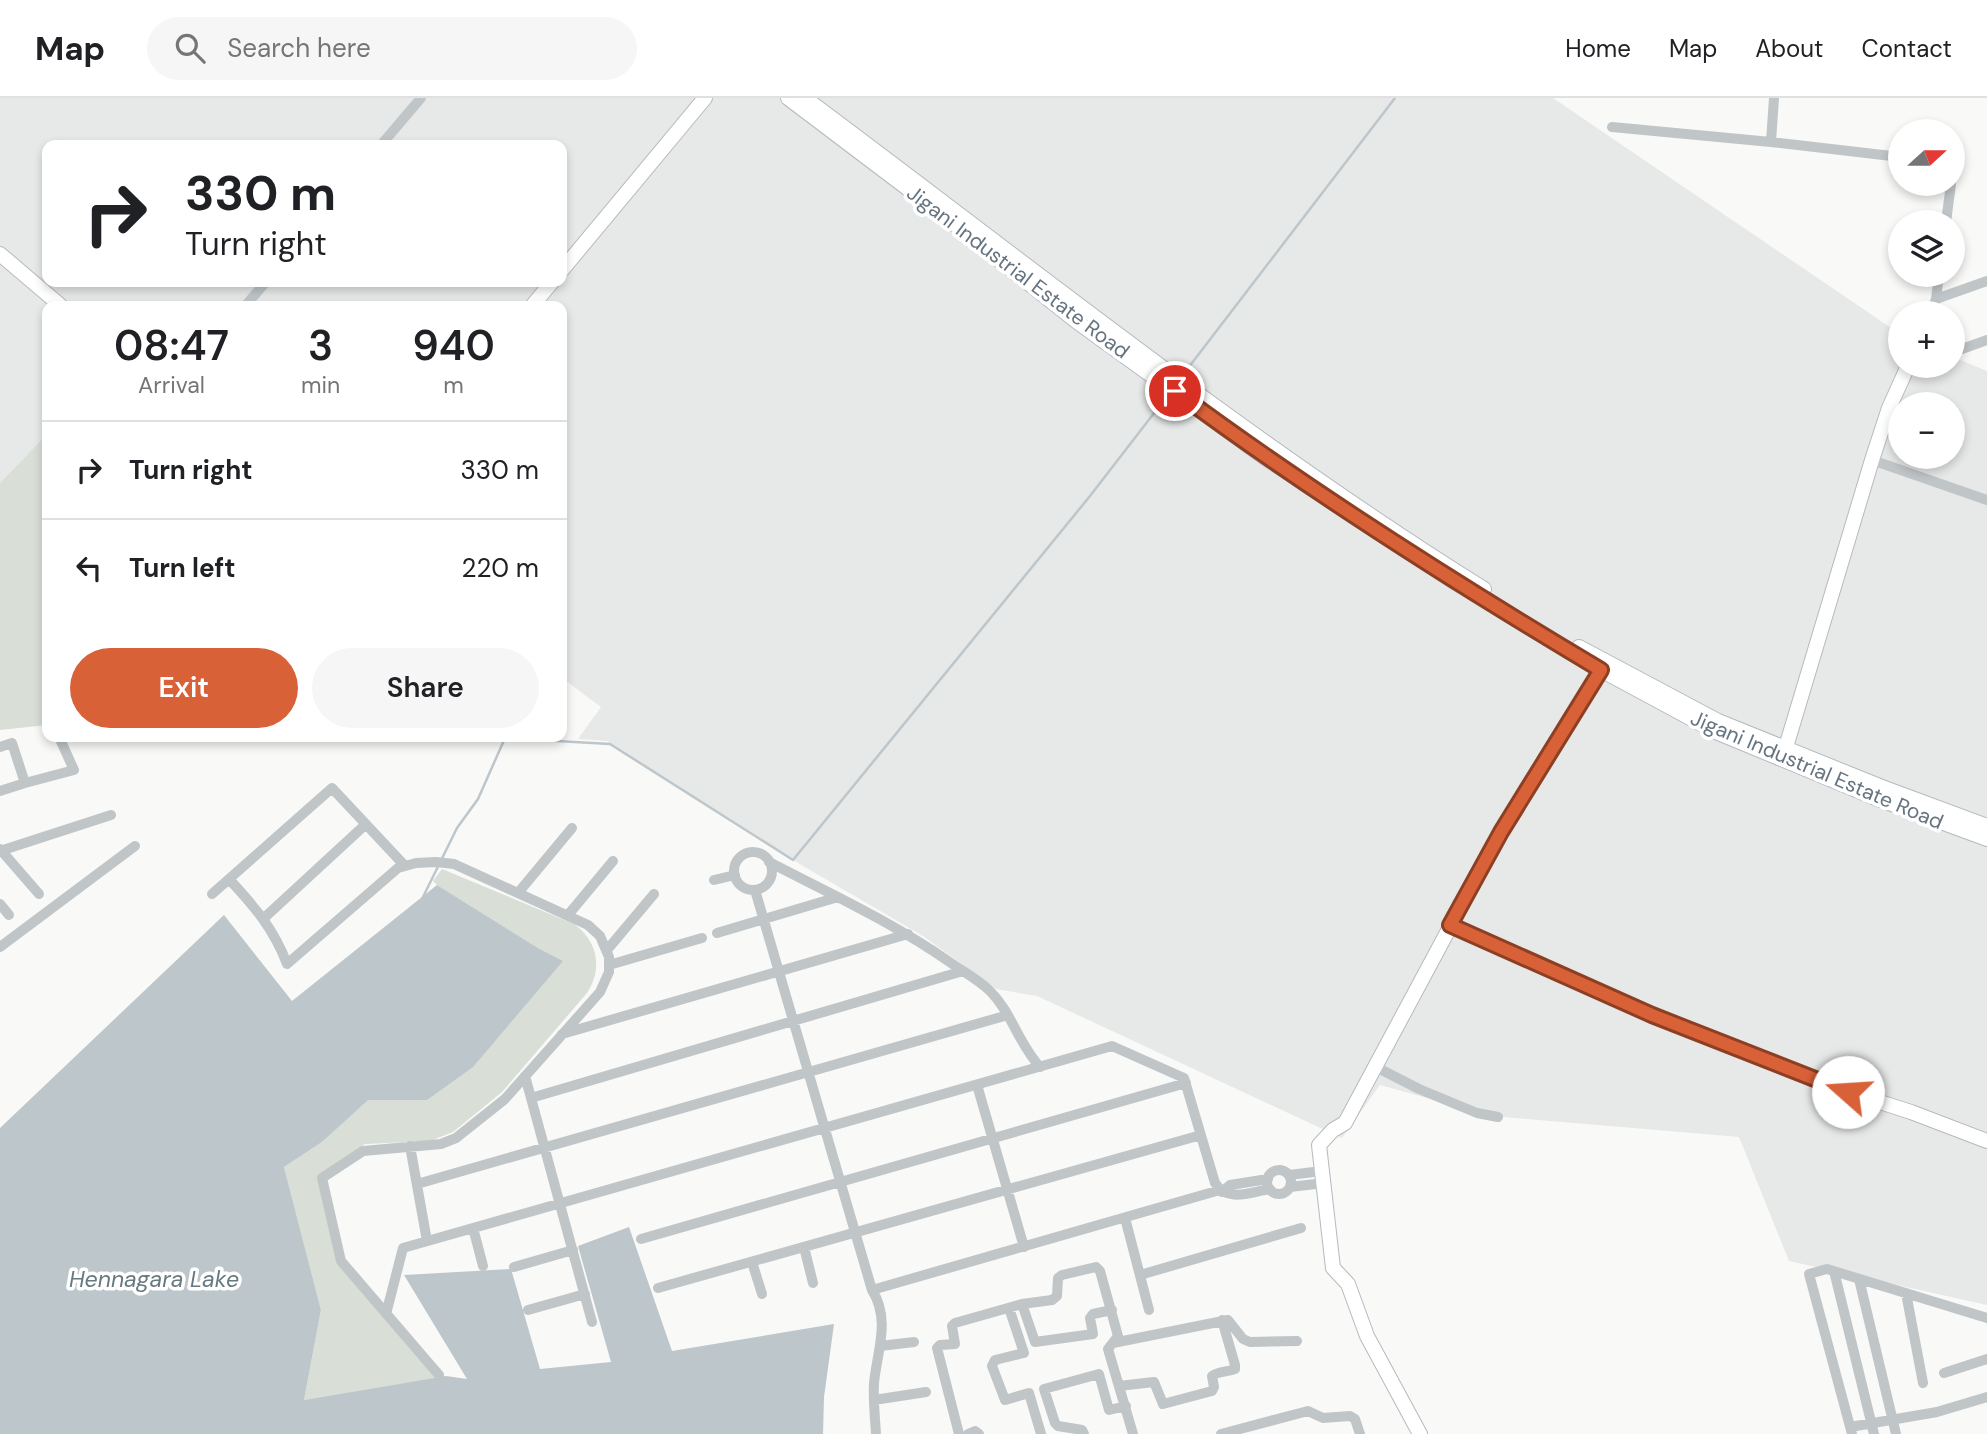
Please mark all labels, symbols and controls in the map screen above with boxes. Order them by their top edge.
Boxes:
search box [147,17,637,80]
text: Map [35,27,105,70]
icon: search [171,29,209,67]
text: Search here [227,31,371,65]
text: Home [1565,33,1631,64]
text: Map [1669,33,1717,64]
text: About [1755,33,1824,64]
text: Contact [1862,33,1952,64]
north arrow [1888,119,1965,196]
map controls [1888,119,1965,469]
text: 330 m [185,161,336,225]
icon: right [70,168,161,259]
street label: Jigani Industrial Estate Road [901,179,1135,365]
button: layers [1888,210,1965,287]
text: Turn right [185,223,327,265]
button: + [1888,301,1965,378]
text: 08:47 [114,318,229,373]
text: 3 [308,318,333,373]
text: 940 [412,318,495,373]
pin [1145,361,1205,421]
text: Arrival [138,370,205,400]
text: min [301,370,340,400]
text: m [443,370,464,400]
icon: arrive [1156,372,1194,410]
button: − [1888,392,1965,469]
icon: right [70,451,108,489]
text: Turn right [129,453,253,487]
text: 330 m [460,453,539,487]
icon: left [70,549,108,587]
text: Turn left [129,551,236,585]
text: 220 m [461,551,539,585]
button: Exit [70,648,298,728]
button: Share [312,648,539,728]
street label: Jigani Industrial Estate Road [1686,704,1948,836]
position arrow [1811,1055,1885,1129]
water label: Hennagara Lake [69,1264,239,1294]

